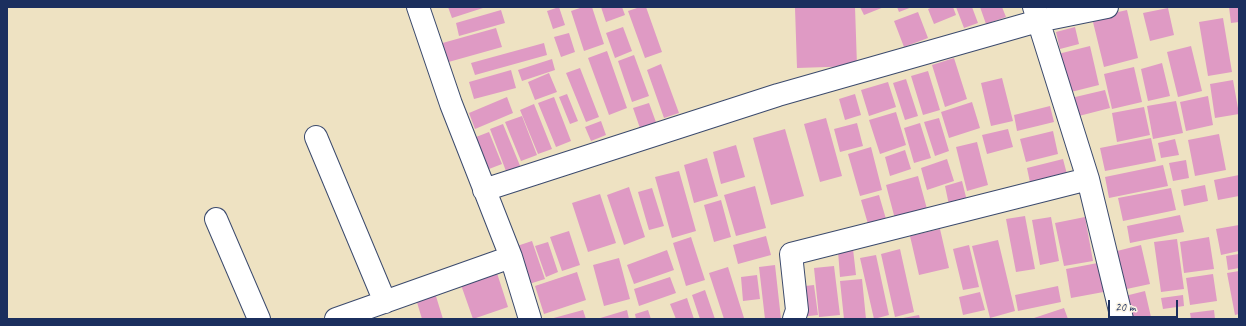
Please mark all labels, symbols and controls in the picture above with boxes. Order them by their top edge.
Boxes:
scale bar [1110,292,1180,318]
text: 20 m [1115,299,1135,315]

